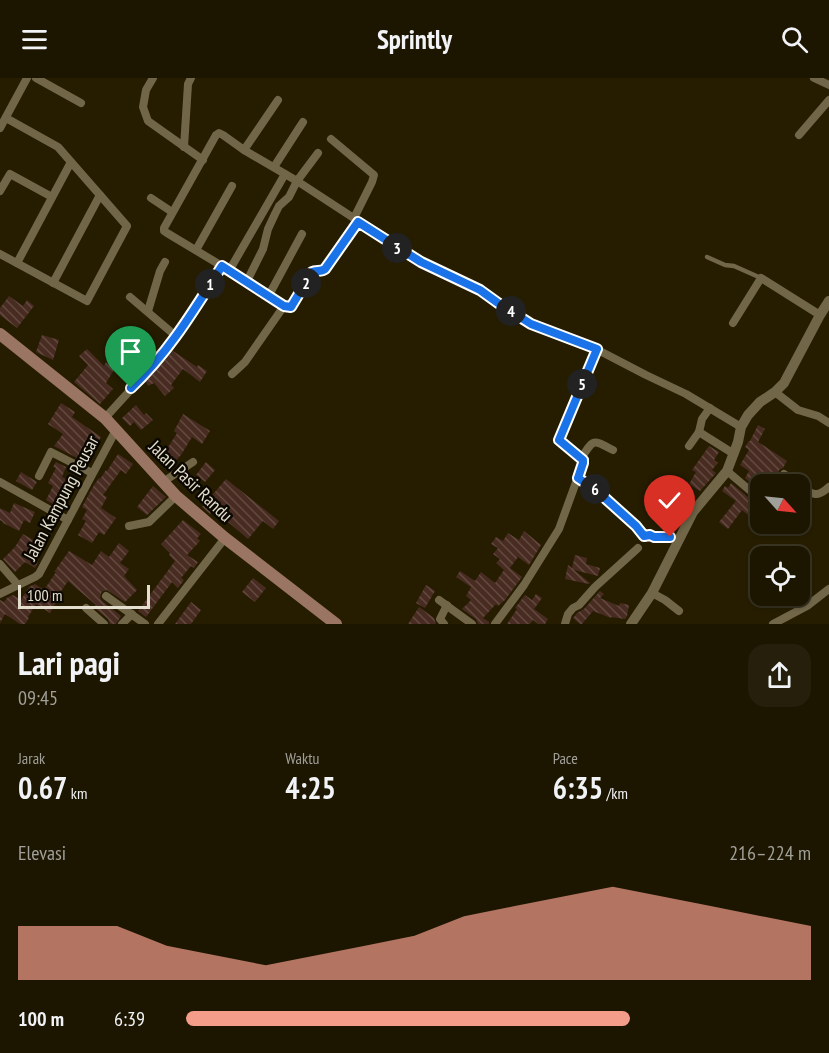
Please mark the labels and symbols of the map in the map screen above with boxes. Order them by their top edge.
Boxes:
pin: 3 [382,233,412,263]
pin: 2 [291,268,321,298]
pin: 1 [195,269,225,299]
pin: 4 [496,296,526,326]
pin [105,326,156,388]
pin: 5 [567,369,597,399]
street label: Jalan Kampung Peusar [18,432,104,565]
street label: Jalan Pasir Randu [144,435,238,527]
pin: 6 [580,474,610,504]
north arrow [750,474,810,534]
pin [644,475,695,537]
scale bar [18,582,150,610]

